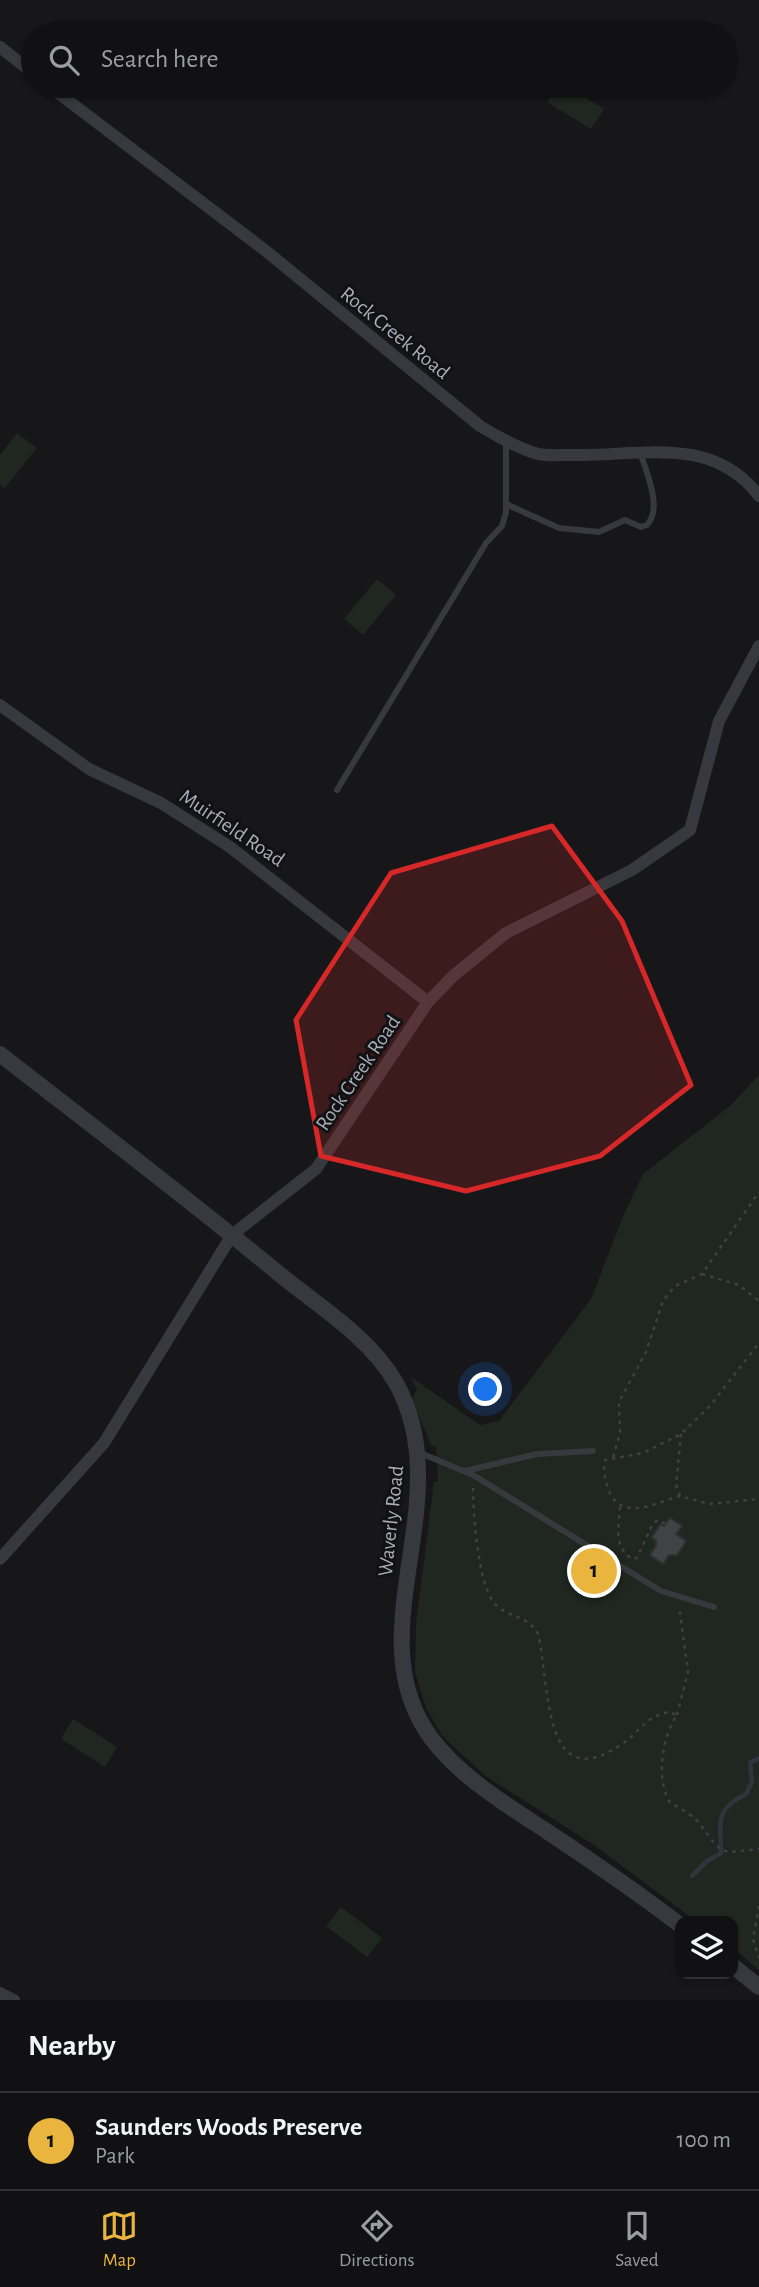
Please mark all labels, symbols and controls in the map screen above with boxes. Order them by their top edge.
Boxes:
search box [21,21,738,98]
icon: search [45,41,83,79]
text: Search here [101,46,219,72]
street label: Rock Creek Road [336,283,454,383]
street label: Muirfield Road [176,785,288,871]
street label: Rock Creek Road [312,1012,404,1134]
your location [468,1372,502,1406]
street label: Waverly Road [375,1464,407,1578]
pin: 1 [571,1545,617,1597]
map controls [675,1916,738,1979]
button: layers [675,1916,738,1979]
text: Nearby [28,2031,116,2061]
text: Saunders Woods Preserve [95,2114,362,2140]
text: 1 [47,2129,55,2152]
text: 100 m [677,2129,731,2152]
text: Park [95,2145,135,2168]
tab: Map [100,2207,138,2272]
tab: Directions [339,2207,415,2272]
tab: Saved [615,2207,659,2272]

